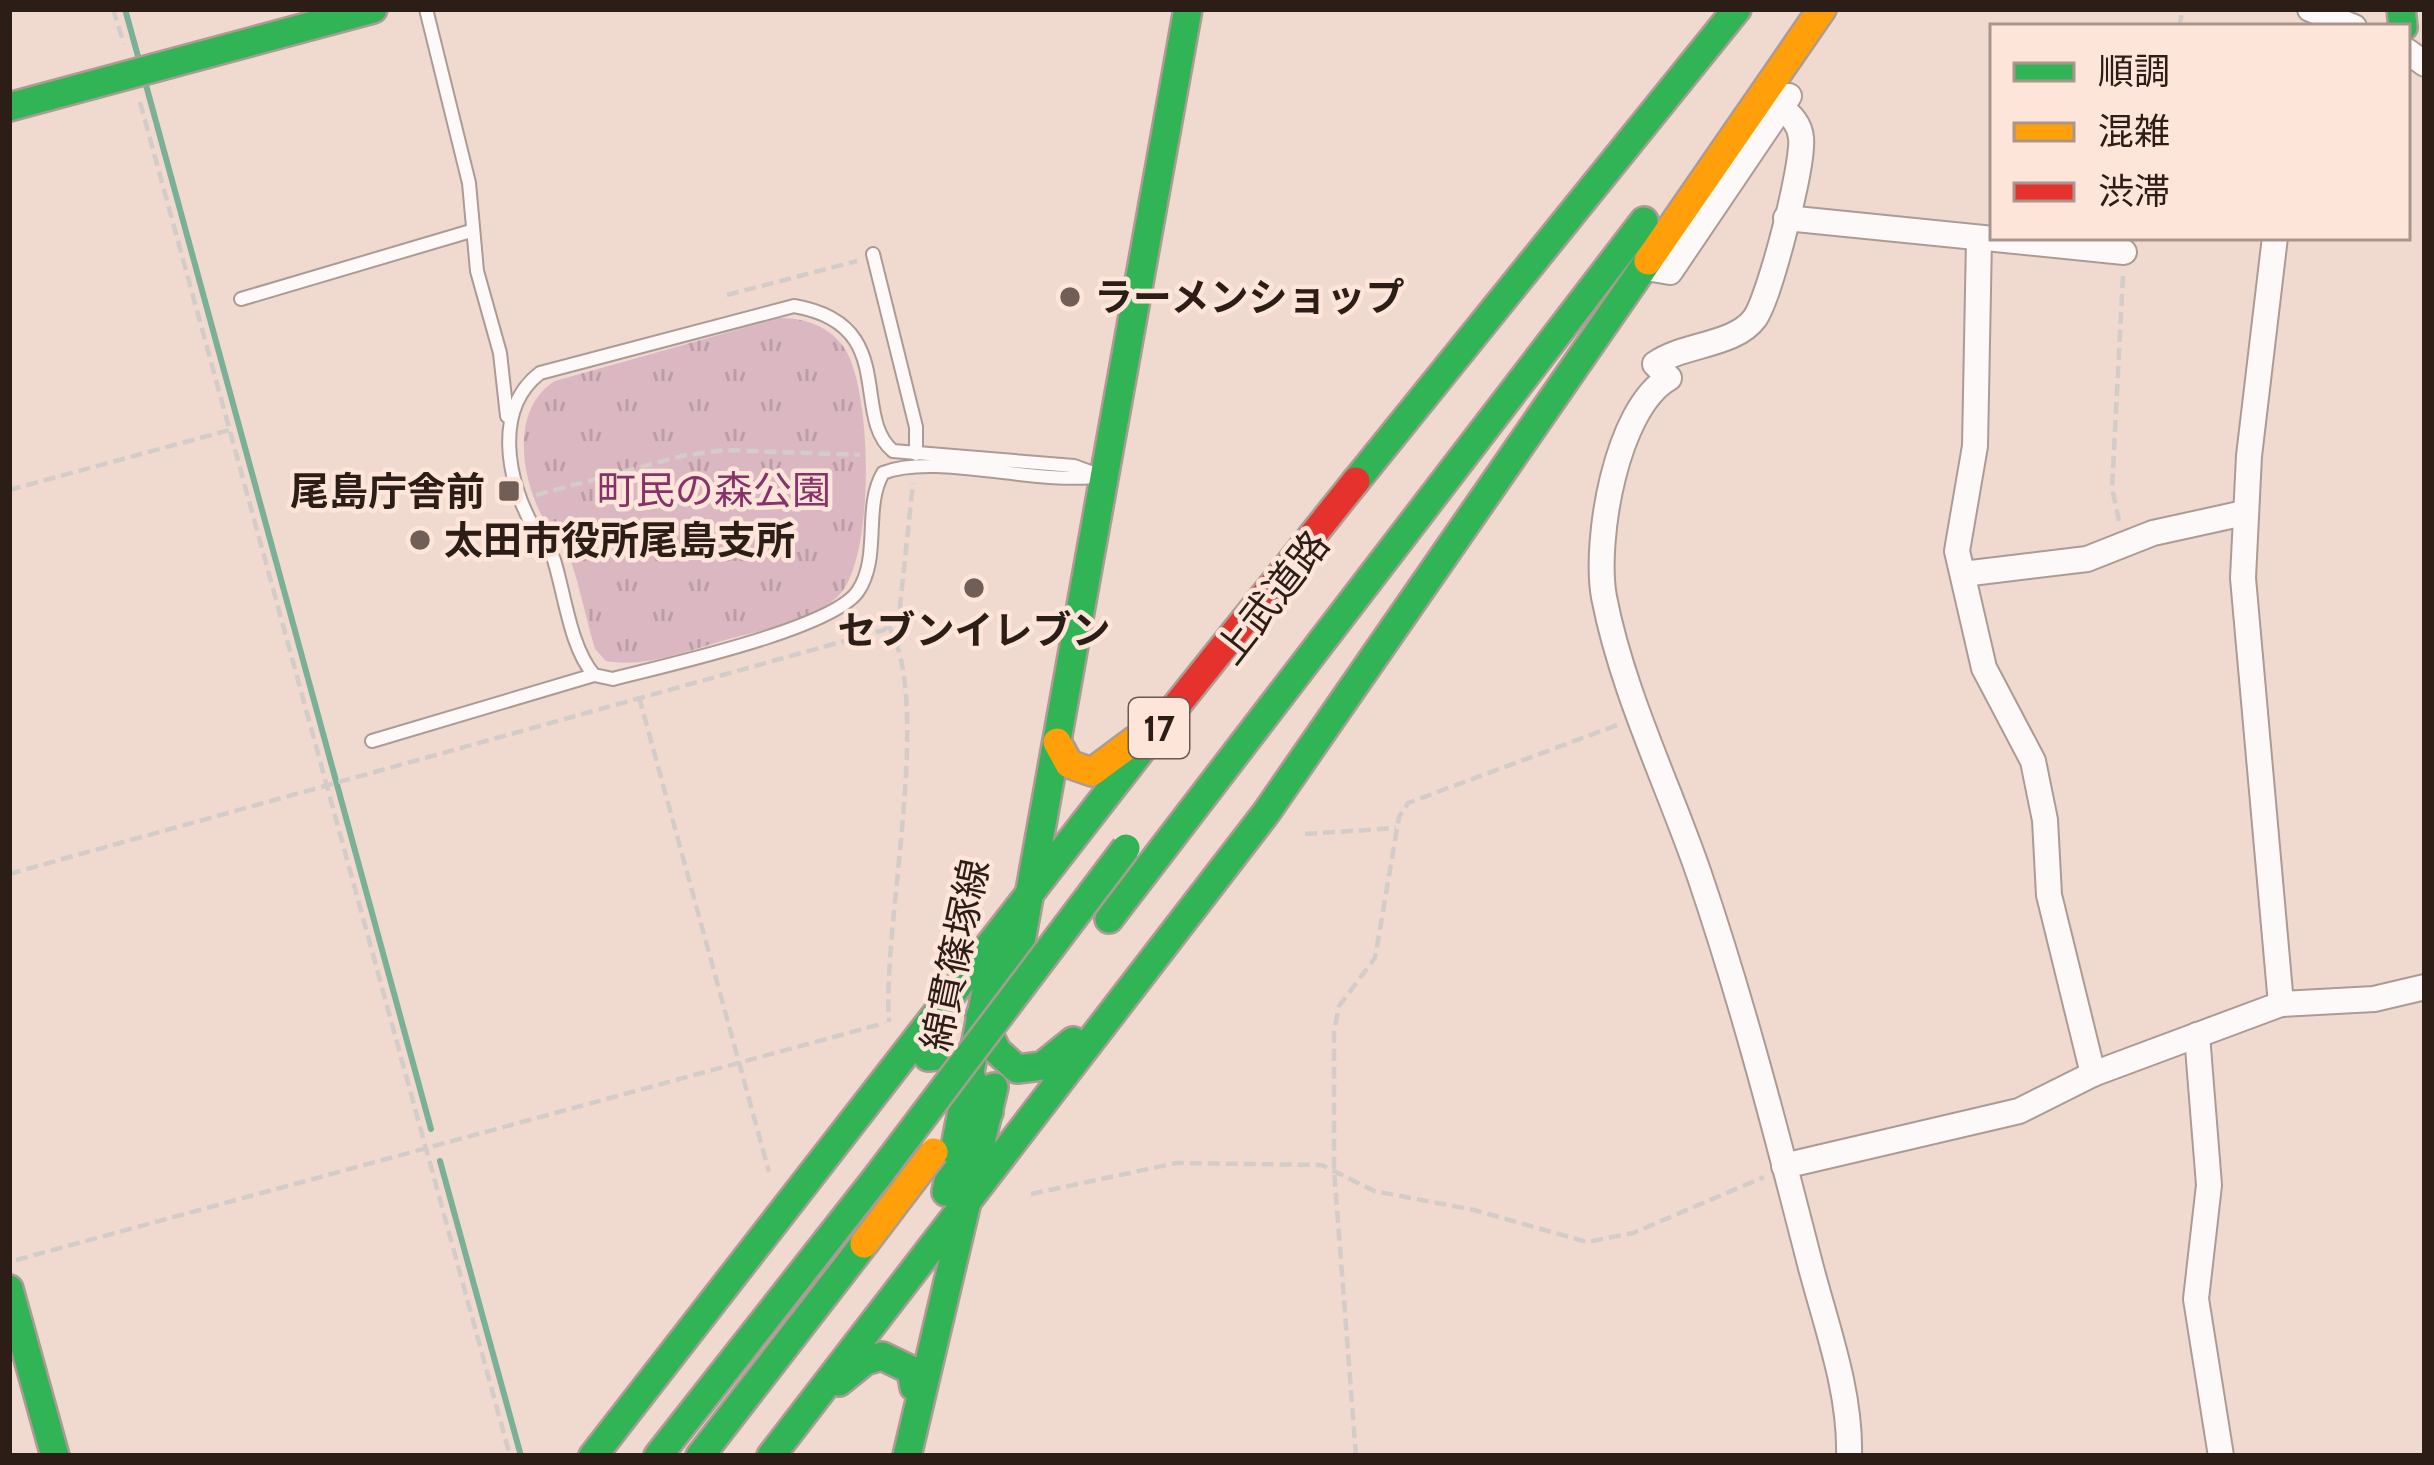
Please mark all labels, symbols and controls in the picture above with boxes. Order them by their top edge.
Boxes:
legend [1990,24,2410,240]
text: 順調 [2098,49,2170,93]
text: 混雑 [2098,109,2170,153]
text: 渋滞 [2098,169,2170,213]
place label: ラーメンショップ [1094,273,1404,321]
marker: ラーメンショップ [1057,284,1083,310]
park label: 町民の森公園 [597,466,831,514]
place label: 尾島庁舎前 [290,467,485,515]
marker: 尾島庁舎前 [496,478,522,504]
place label: 太田市役所尾島支所 [444,516,795,564]
street label: 上武道路 [1205,521,1339,673]
marker: 太田市役所尾島支所 [407,527,433,553]
marker: セブンイレブン [961,575,987,601]
place label: セブンイレブン [837,606,1111,654]
road number: 17 [1129,698,1189,758]
street label: 綿貫篠塚線 [911,855,999,1055]

